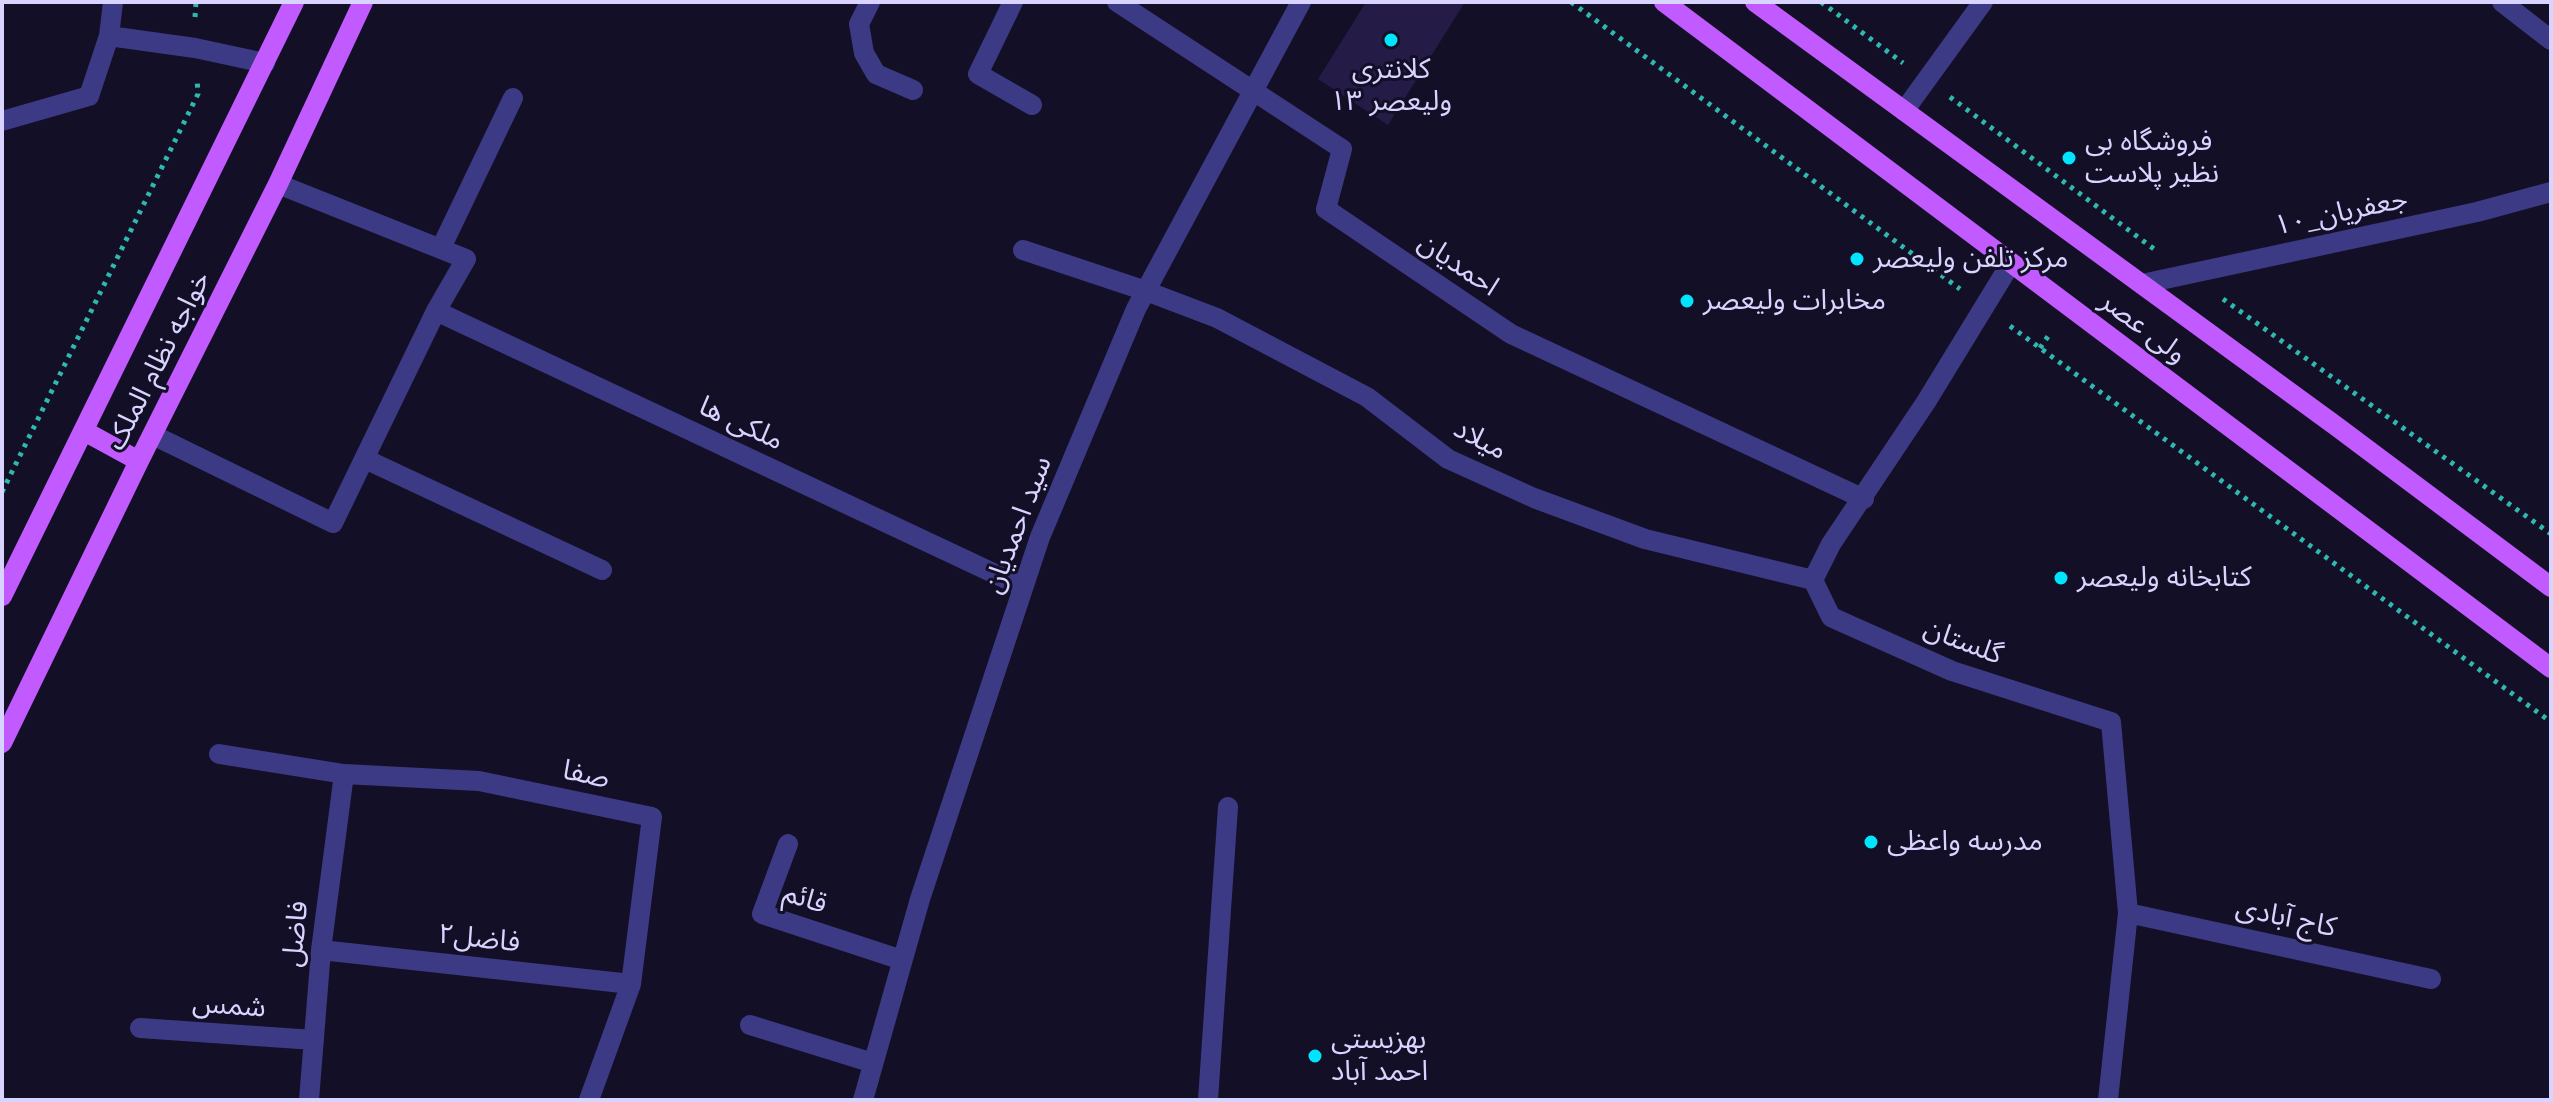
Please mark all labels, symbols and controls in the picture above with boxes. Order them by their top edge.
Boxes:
marker: کلانتری ۱۳ ولیعصر [1382,31,1400,49]
place label: کلانتری ۱۳ ولیعصر [1330,53,1452,119]
place label: فروشگاه بی نظیر پلاست [2085,125,2219,191]
marker: فروشگاه بی نظیر پلاست [2060,149,2078,167]
street label: ۱۰_جعفریان [2271,183,2411,243]
street label: احمدیان [1411,226,1505,304]
place label: مرکز تلفن ولیعصر [1873,242,2068,276]
marker: مرکز تلفن ولیعصر [1848,250,1866,268]
street label: خواجه نظام الملک [100,266,218,456]
place label: مخابرات ولیعصر [1703,284,1886,318]
street label: ولی عصر [2093,285,2193,371]
marker: مخابرات ولیعصر [1678,292,1696,310]
street label: ملکی ها [693,390,789,458]
street label: میلاد [1448,412,1512,468]
street label: سید احمدیان [976,452,1060,598]
place label: کتابخانه ولیعصر [2077,561,2252,595]
marker: کتابخانه ولیعصر [2052,569,2070,587]
street label: گلستان [1919,612,2007,672]
street label: صفا [559,754,613,796]
place label: مدرسه واعظی [1887,825,2043,859]
marker: مدرسه واعظی [1862,833,1880,851]
street label: قائم [779,876,831,922]
street label: کاج آبادی [2233,891,2339,945]
street label: فاضل [276,899,316,969]
street label: فاضل۲ [436,918,522,960]
street label: شمس [191,987,267,1025]
place label: بهزیستی احمد آباد [1331,1023,1428,1089]
marker: بهزیستی احمد آباد [1306,1047,1324,1065]

